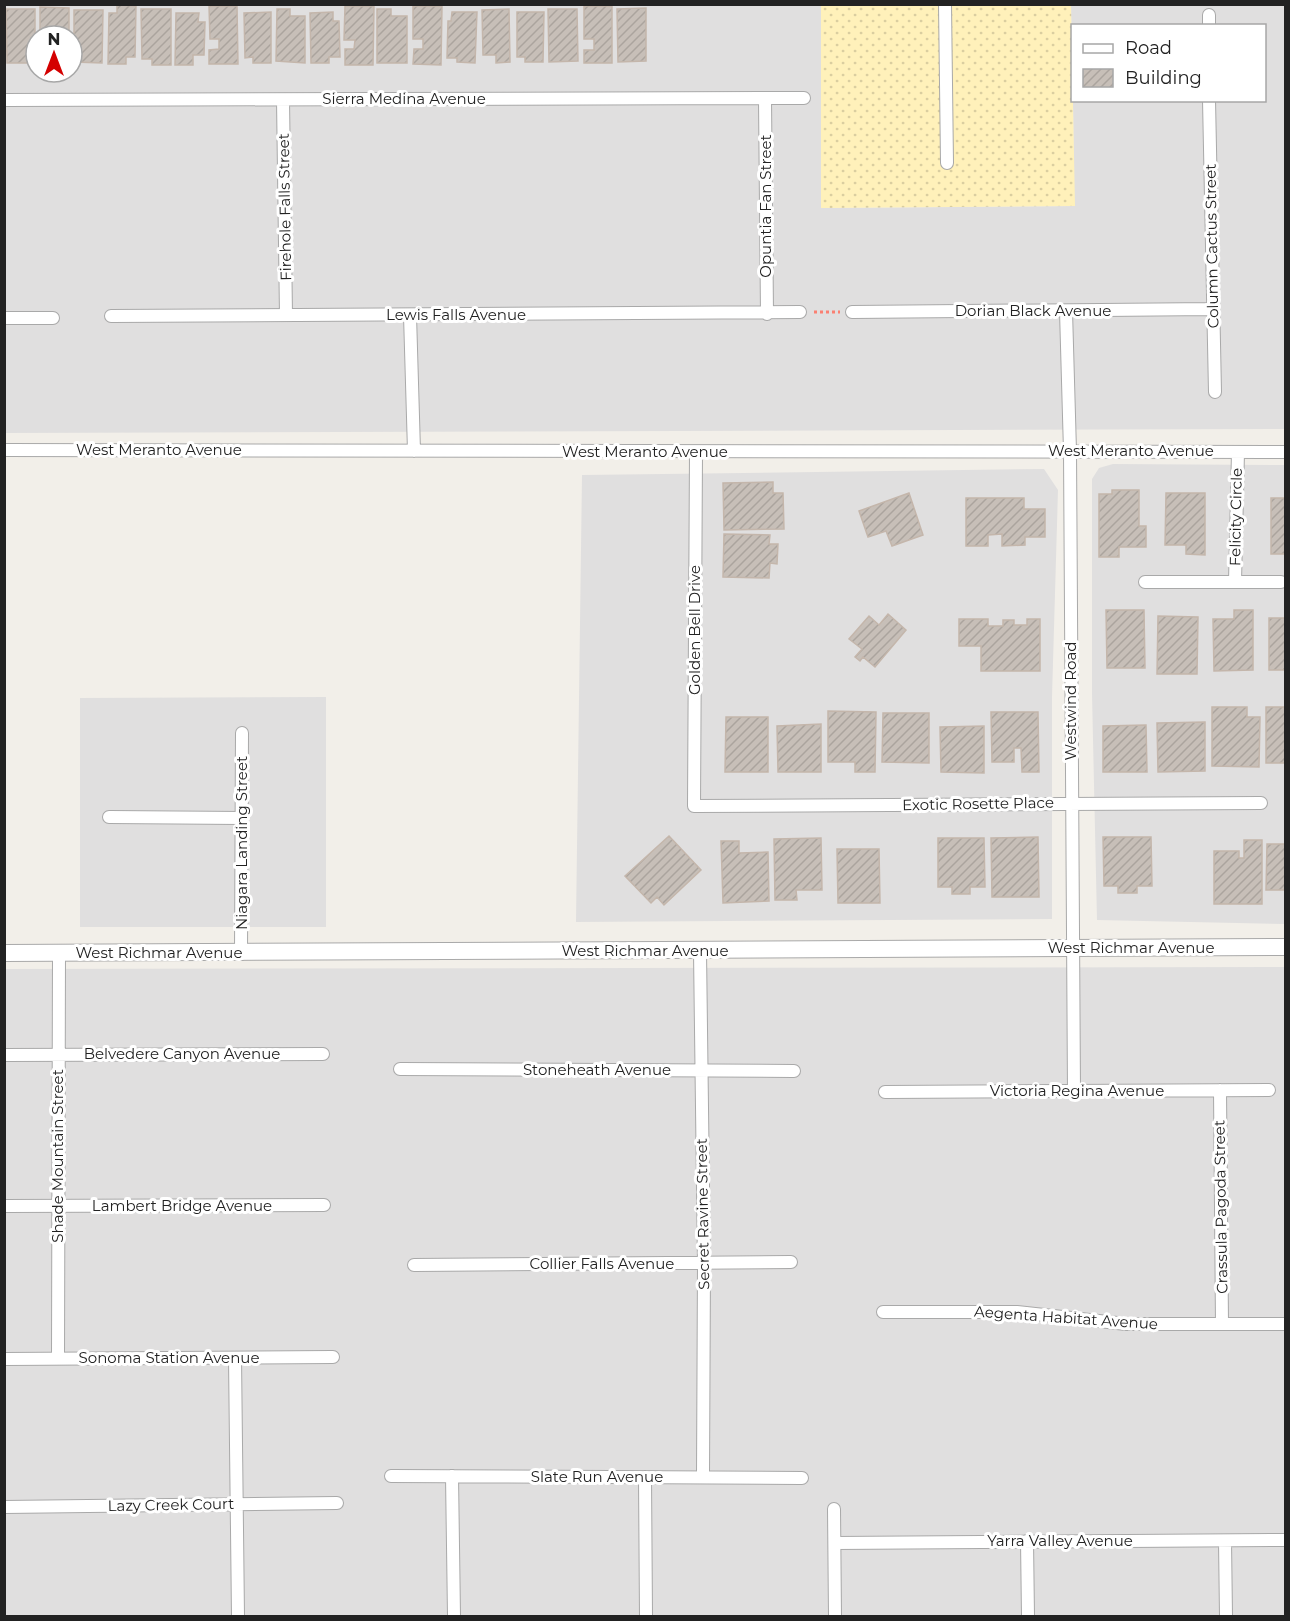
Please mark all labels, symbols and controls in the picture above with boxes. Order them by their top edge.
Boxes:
north arrow [24,24,84,84]
legend [1071,24,1266,102]
text: N [48,30,60,49]
text: Road [1125,37,1172,59]
text: Building [1125,67,1202,89]
street label: Sierra Medina Avenue [322,89,486,108]
street label: Firehole Falls Street [274,133,295,281]
street label: Opuntia Fan Street [756,134,775,278]
street label: Column Cactus Street [1201,164,1222,328]
street label: Dorian Black Avenue [955,301,1111,320]
street label: Lewis Falls Avenue [386,305,526,324]
street label: West Meranto Avenue [76,440,242,459]
street label: West Meranto Avenue [1048,441,1214,460]
street label: West Meranto Avenue [562,442,728,461]
street label: Felicity Circle [1225,468,1246,566]
street label: Golden Bell Drive [685,565,704,695]
street label: Westwind Road [1061,642,1080,760]
street label: Niagara Landing Street [232,756,251,930]
street label: Exotic Rosette Place [902,793,1054,814]
street label: West Richmar Avenue [1048,938,1214,957]
street label: West Richmar Avenue [562,941,728,960]
street label: West Richmar Avenue [76,943,242,962]
street label: Belvedere Canyon Avenue [84,1044,280,1063]
street label: Stoneheath Avenue [523,1060,671,1079]
street label: Shade Mountain Street [48,1069,67,1243]
street label: Victoria Regina Avenue [990,1081,1164,1100]
street label: Crassula Pagoda Street [1209,1120,1232,1294]
street label: Secret Ravine Street [692,1138,713,1290]
street label: Lambert Bridge Avenue [92,1196,272,1215]
street label: Collier Falls Avenue [530,1254,674,1273]
street label: Aegenta Habitat Avenue [974,1302,1159,1333]
street label: Sonoma Station Avenue [79,1348,259,1367]
street label: Slate Run Avenue [531,1467,663,1486]
street label: Lazy Creek Court [107,1494,235,1515]
street label: Yarra Valley Avenue [987,1531,1133,1550]

